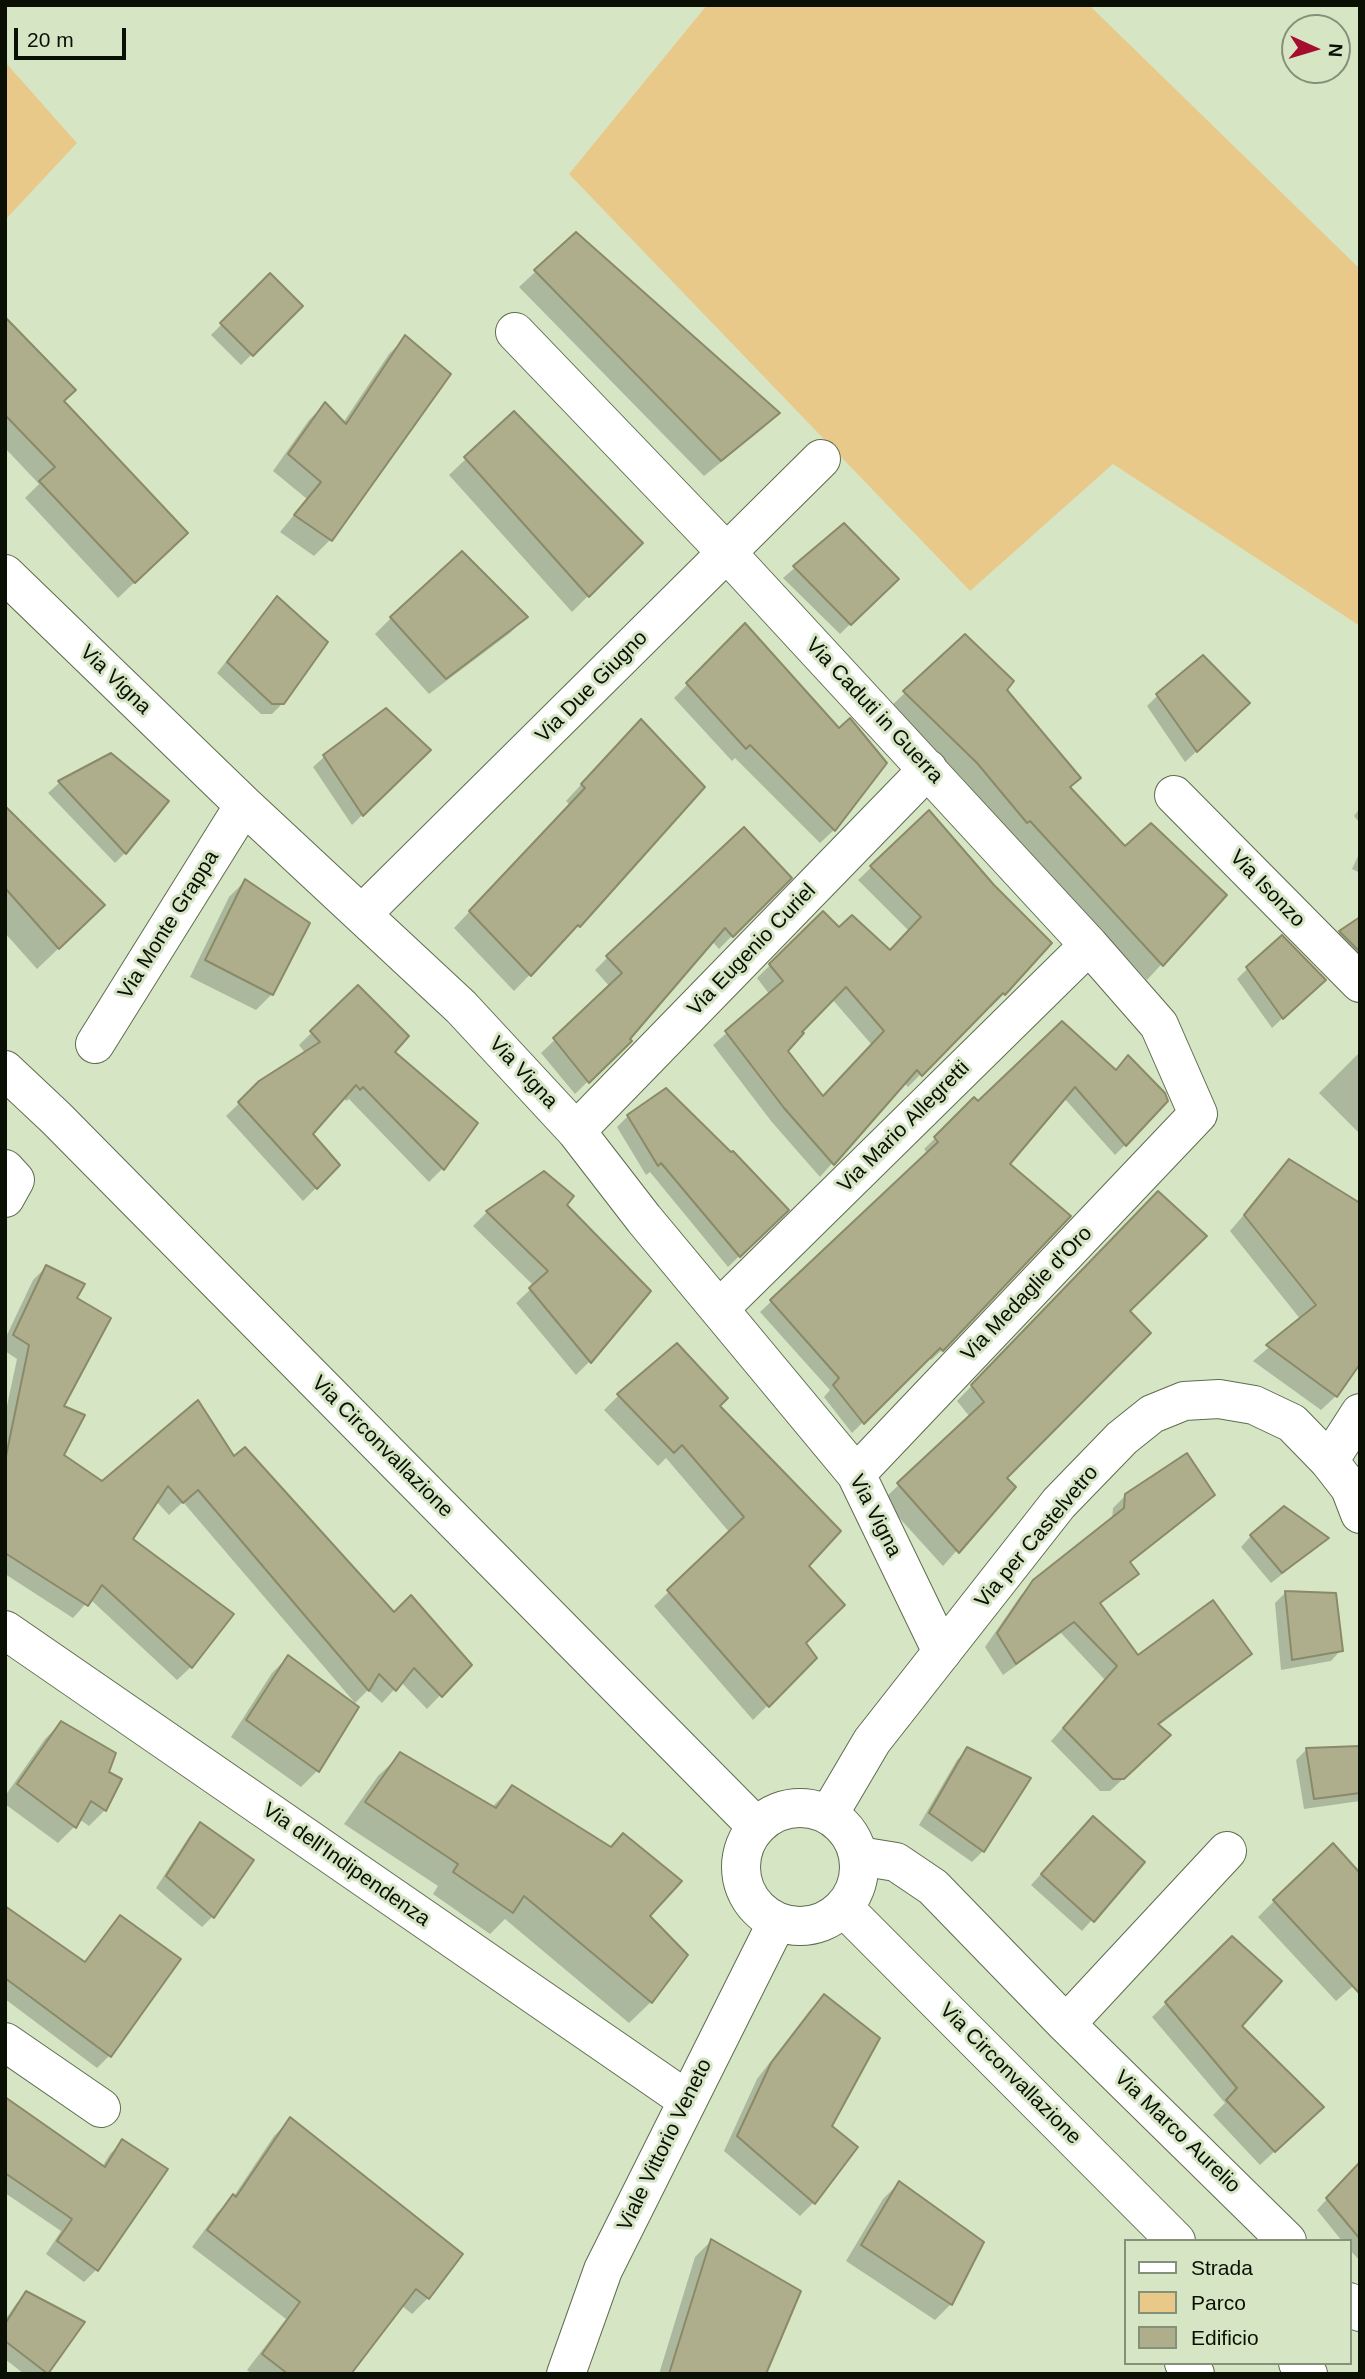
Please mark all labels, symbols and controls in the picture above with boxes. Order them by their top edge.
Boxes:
scale bar [18,14,130,58]
north arrow [1281,14,1351,84]
text: 20 m [27,28,74,51]
text: N [1324,43,1346,58]
street label: Via Due Giugno [531,626,653,748]
street label: Via Caduti in Guerra [800,633,948,789]
street label: Via Vigna [74,640,156,720]
street label: Via Isonzo [1224,845,1310,933]
street label: Via Monte Grappa [113,846,225,1004]
street label: Via Eugenio Curiel [683,879,821,1021]
street label: Via Vigna [483,1032,563,1114]
street label: Via Mario Allegretti [833,1056,975,1198]
street label: Via Medaglie d'Oro [956,1221,1098,1367]
street label: Via Circonvallazione [306,1371,458,1523]
street label: Via per Castelvetro [970,1461,1104,1613]
street label: Via Vigna [844,1471,906,1561]
street label: Via dell'Indipendenza [257,1798,435,1932]
street label: Via Circonvallazione [934,1998,1086,2150]
street label: Viale Vittorio Veneto [612,2055,718,2235]
street label: Via Marco Aurelio [1109,2066,1245,2198]
legend [1124,2239,1351,2365]
text: Strada [1191,2256,1253,2279]
text: Parco [1191,2291,1246,2314]
text: Edificio [1191,2326,1259,2349]

